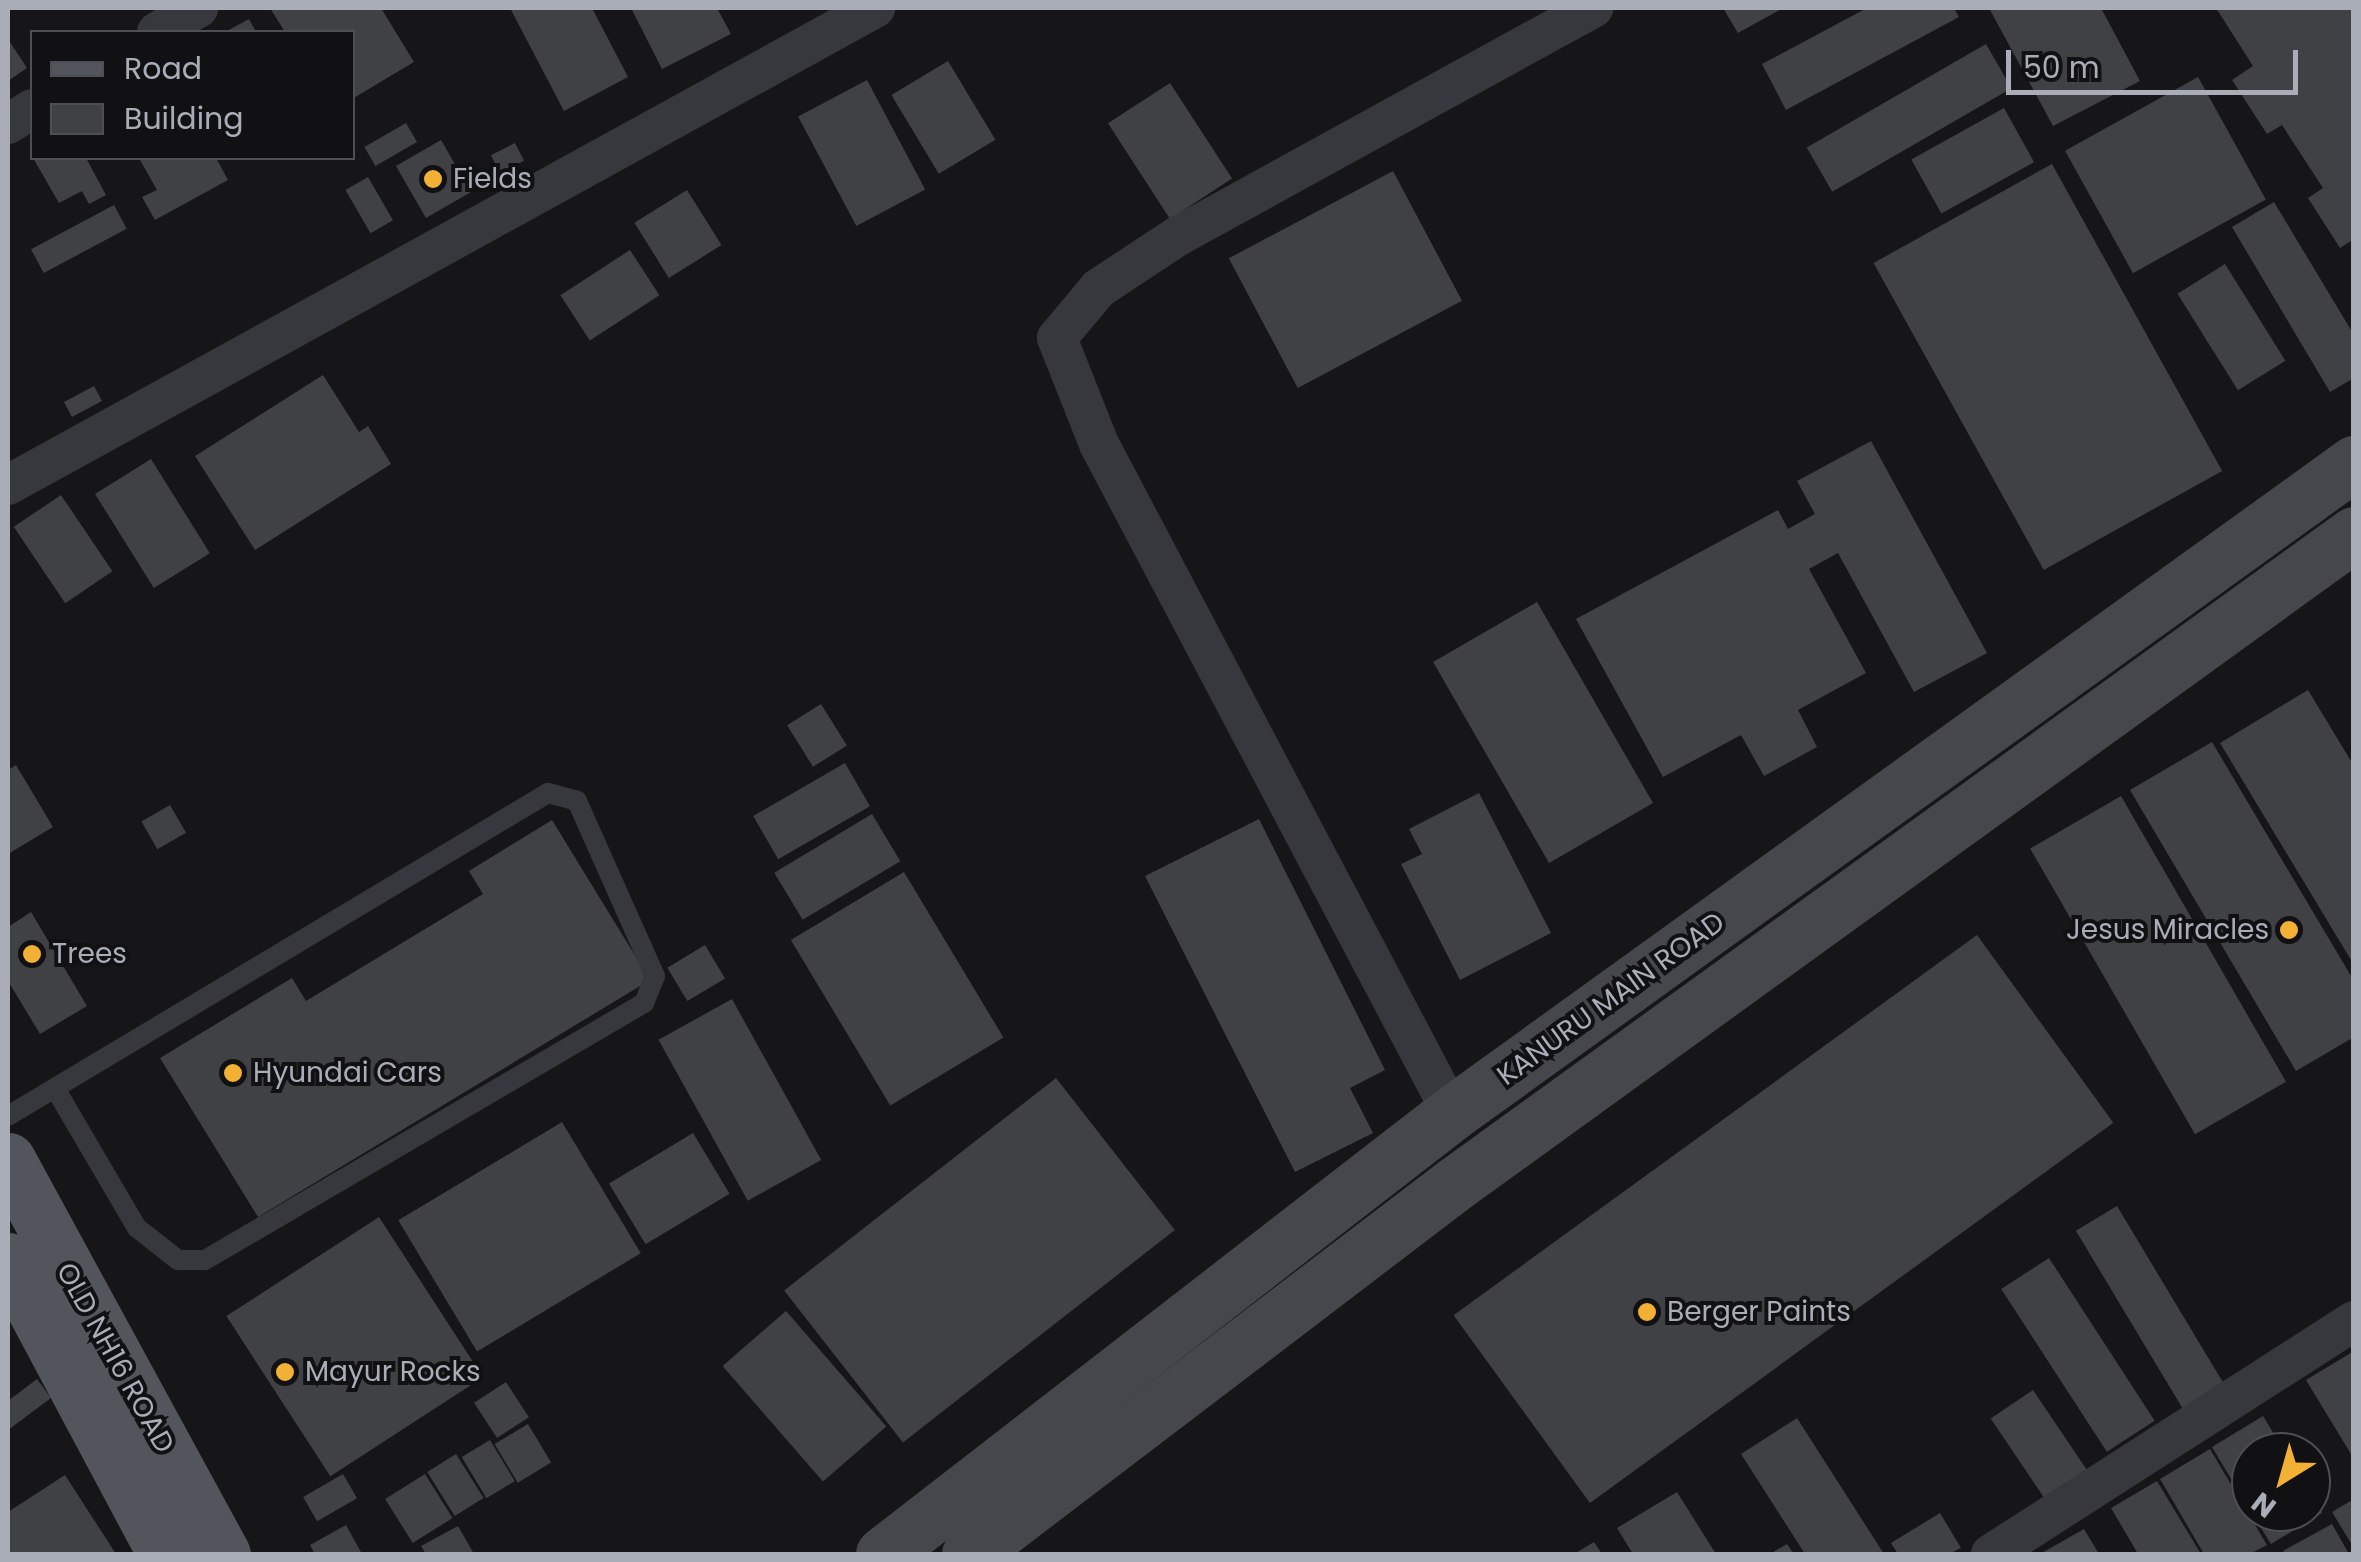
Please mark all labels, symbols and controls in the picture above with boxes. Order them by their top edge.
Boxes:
legend [30,30,355,160]
scale bar [2011,30,2304,92]
text: 50 m [2023,46,2100,89]
text: Road [124,47,202,90]
text: Building [124,97,244,140]
place label: Fields [453,162,532,196]
marker: Fields [422,168,444,190]
street label: KANURU MAIN ROAD [1491,905,1731,1093]
place label: Jesus Miracles [2066,913,2269,947]
marker: Jesus Miracles [2278,919,2300,941]
place label: Trees [52,937,127,971]
marker: Trees [21,943,43,965]
place label: Hyundai Cars [253,1056,442,1090]
marker: Hyundai Cars [222,1062,244,1084]
street label: OLD NH16 ROAD [49,1257,181,1459]
place label: Berger Paints [1667,1295,1851,1329]
marker: Berger Paints [1636,1301,1658,1323]
place label: Mayur Rocks [305,1355,481,1389]
marker: Mayur Rocks [274,1361,296,1383]
north arrow [2231,1432,2331,1532]
text: N [2244,1483,2284,1527]

